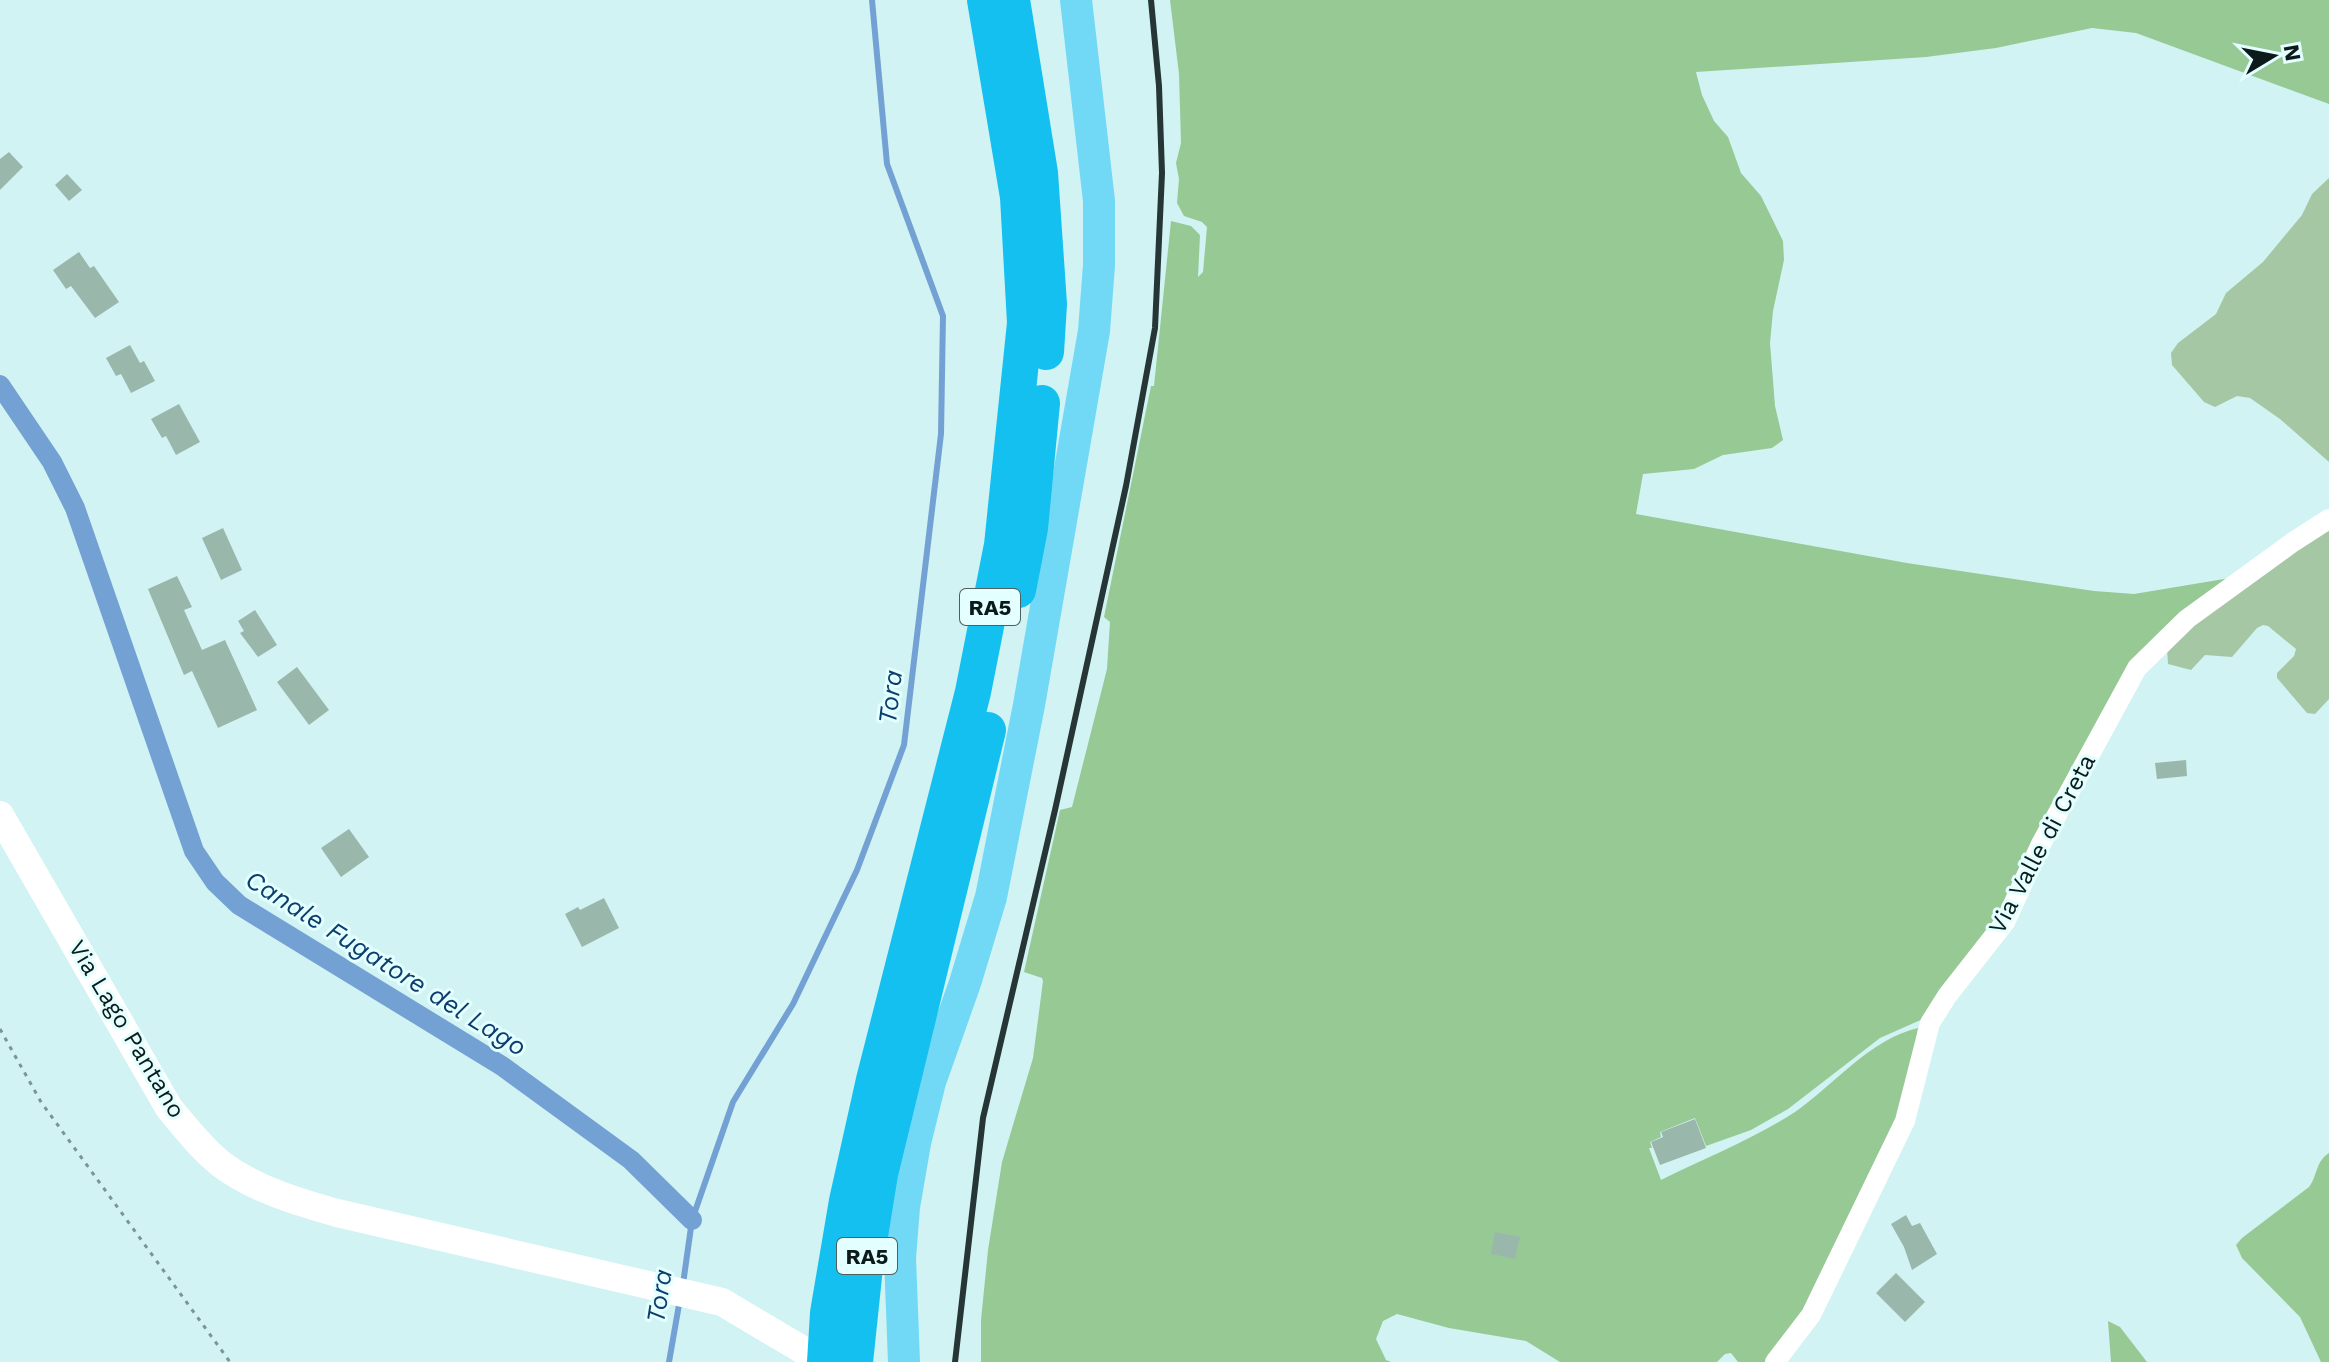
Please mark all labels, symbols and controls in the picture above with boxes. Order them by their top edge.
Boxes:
north arrow [2233,16,2313,96]
text: N [2278,42,2306,63]
road number: RA5 [960,589,1020,625]
water label: Tora [872,668,908,726]
street label: Via Valle di Creta [1983,749,2101,939]
water label: Canale Fugatore del Lago [240,864,532,1062]
street label: Via Lago Pantano [63,935,191,1123]
road number: RA5 [837,1238,897,1274]
water label: Tora [640,1267,678,1325]

